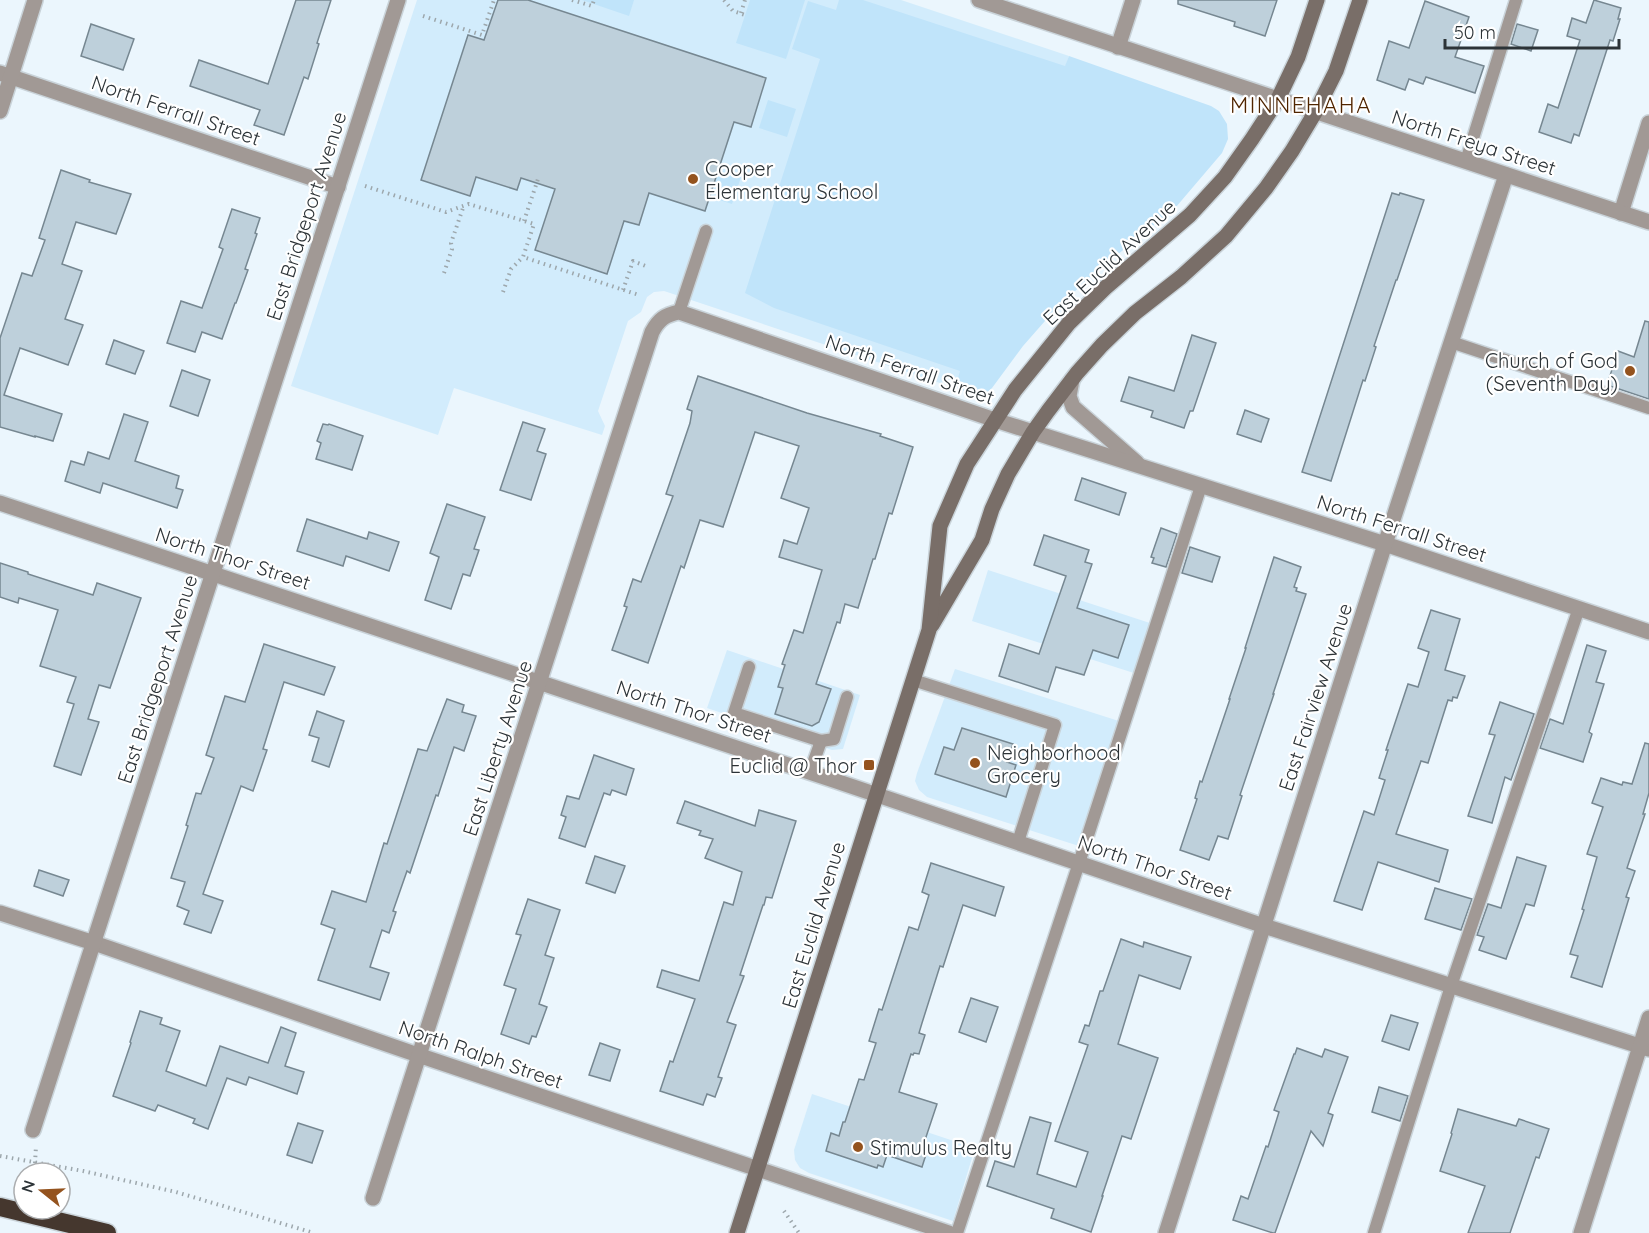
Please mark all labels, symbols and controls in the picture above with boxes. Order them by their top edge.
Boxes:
scale bar [1445,12,1619,50]
text: 50 m [1454,21,1496,44]
street label: North Ferrall Street [88,69,264,151]
district label: MINNEHAHA [1230,91,1372,119]
street label: North Freya Street [1389,104,1559,180]
street label: East Bridgeport Avenue [260,108,352,324]
place label: Cooper Elementary School [705,156,878,204]
marker: Cooper Elementary School [686,172,700,186]
street label: East Euclid Avenue [1037,194,1181,330]
street label: North Ferrall Street [822,328,998,410]
place label: Church of God (Seventh Day) [1485,348,1618,396]
marker: Church of God (Seventh Day) [1623,364,1637,378]
street label: North Ferrall Street [1314,489,1490,567]
street label: North Thor Street [152,521,314,595]
street label: East Bridgeport Avenue [111,571,203,787]
street label: East Fairview Avenue [1273,600,1357,794]
street label: East Liberty Avenue [457,657,537,839]
street label: North Thor Street [613,674,775,748]
place label: Neighborhood Grocery [987,740,1121,788]
place label: Euclid @ Thor [730,753,857,778]
marker: Neighborhood Grocery [968,756,982,770]
marker: Euclid @ Thor [862,758,876,772]
street label: North Thor Street [1075,829,1236,905]
street label: East Euclid Avenue [776,839,850,1011]
street label: North Ralph Street [396,1014,566,1094]
place label: Stimulus Realty [870,1135,1012,1160]
marker: Stimulus Realty [851,1140,865,1154]
north arrow [12,1161,72,1221]
text: N [16,1178,39,1195]

